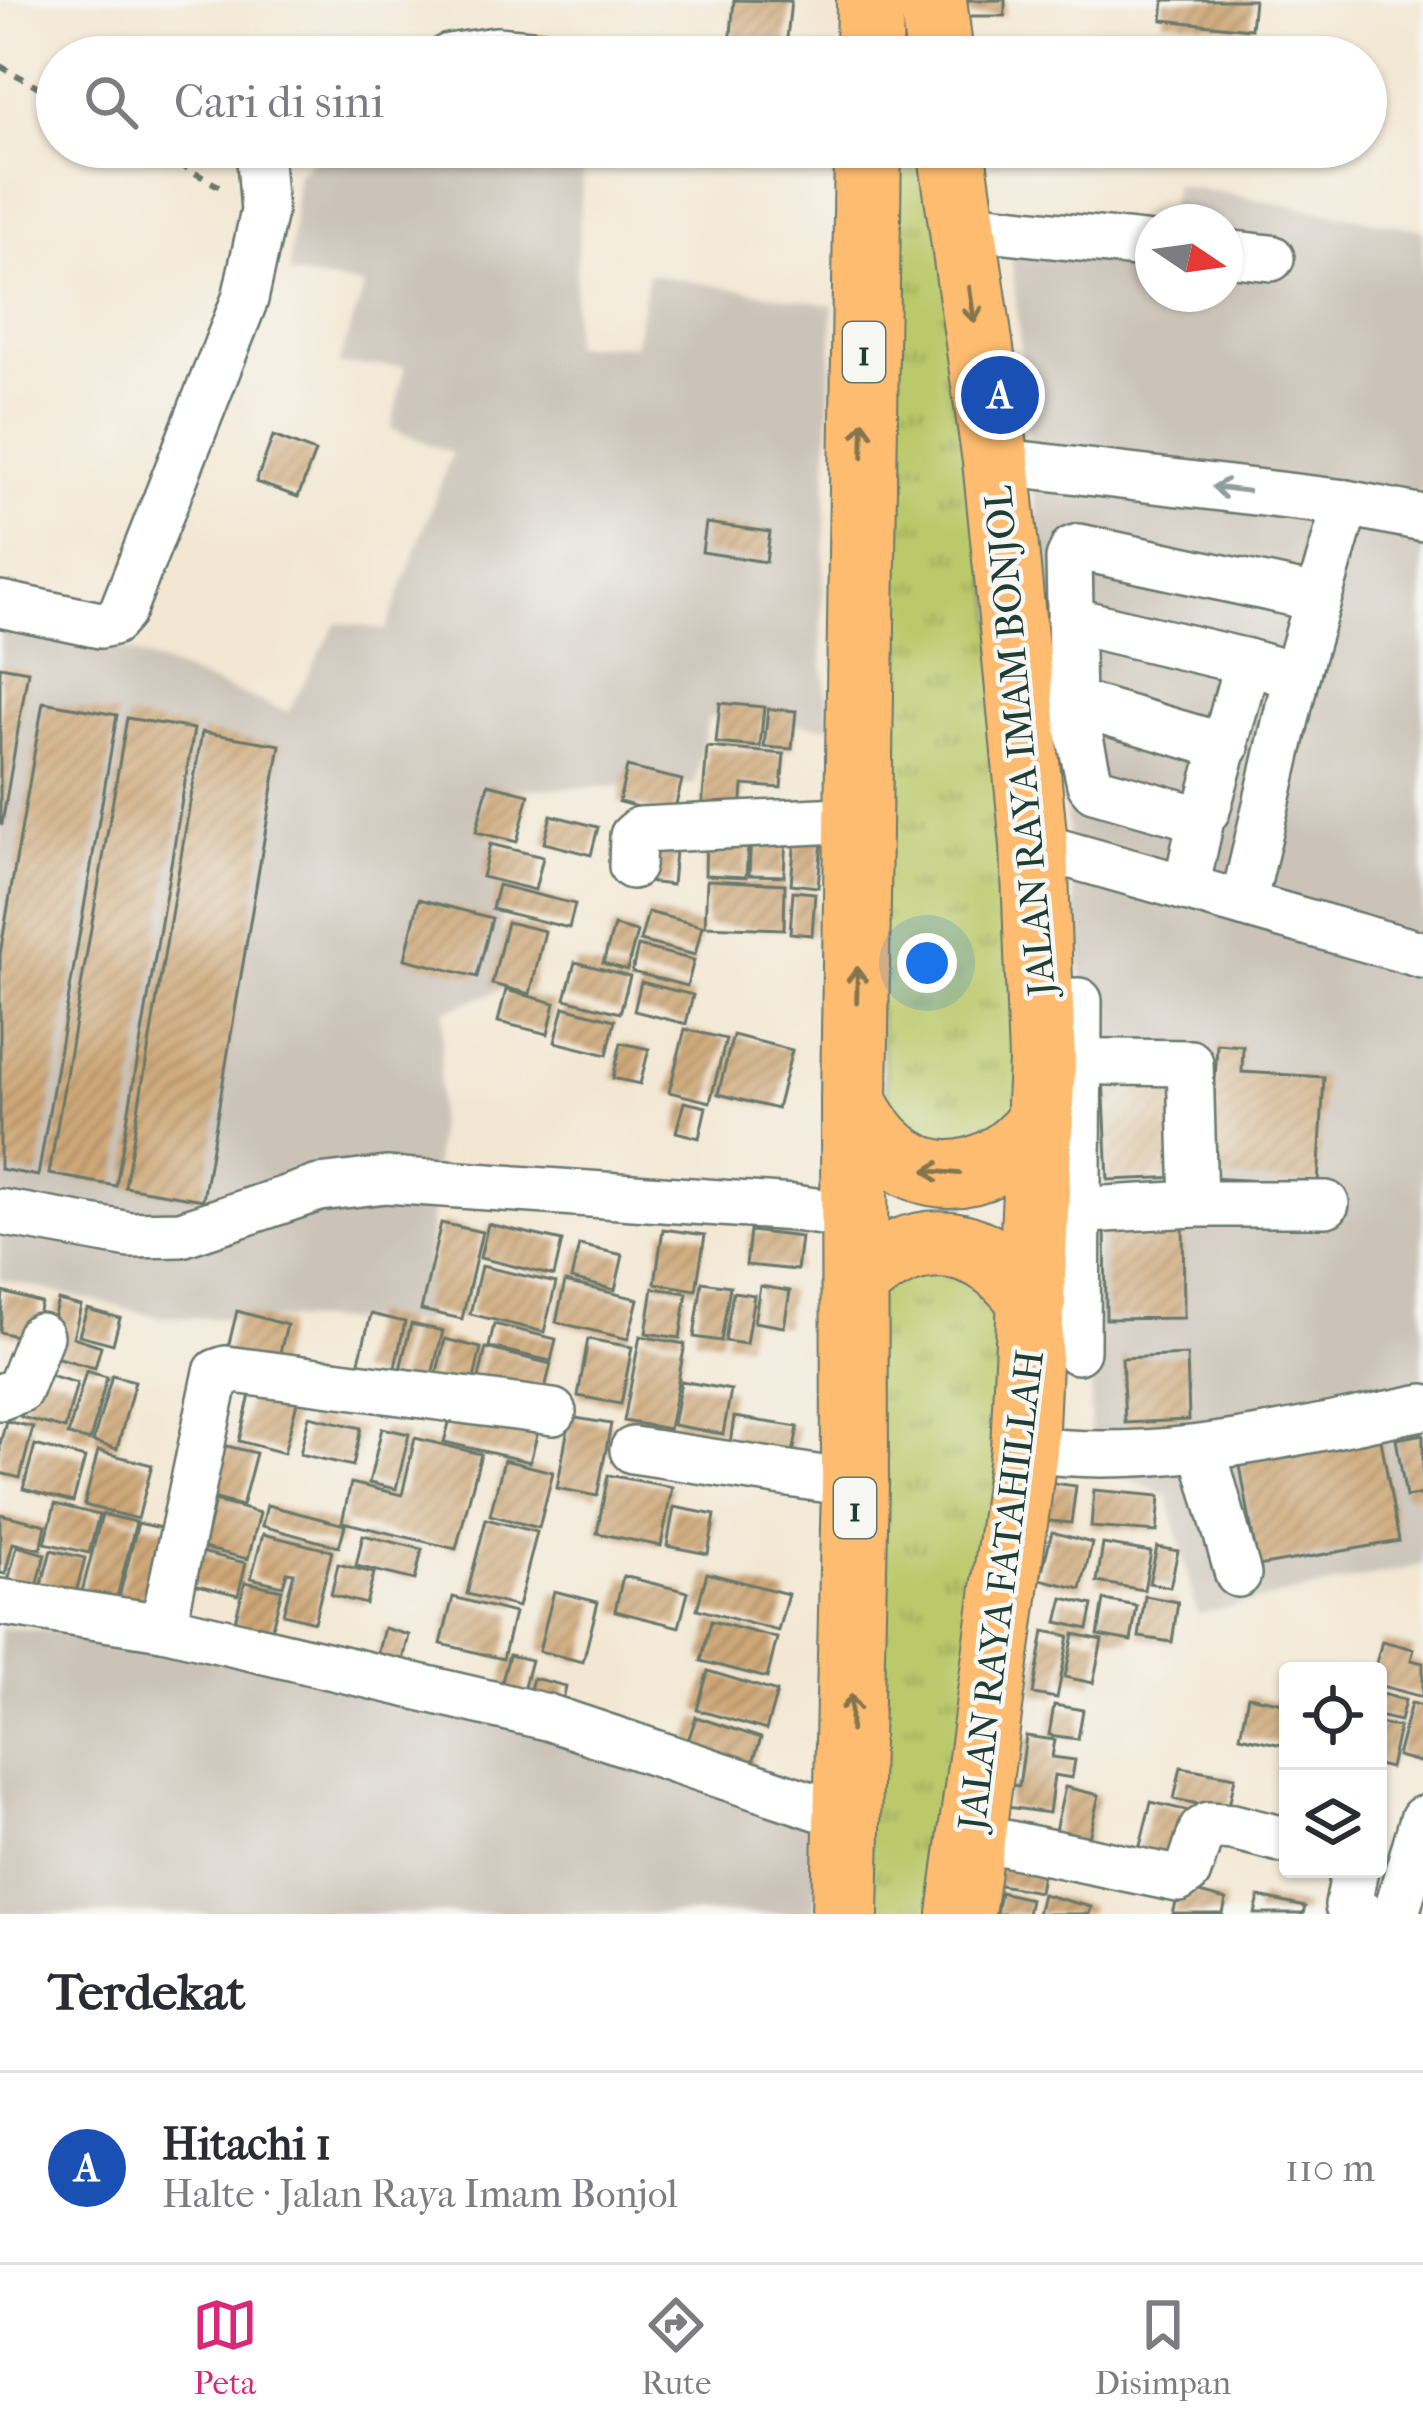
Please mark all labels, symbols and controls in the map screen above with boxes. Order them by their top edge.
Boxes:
search box [36,36,1387,168]
icon: search [78,69,144,135]
text: Cari di sini [174,76,384,129]
north arrow [1135,204,1243,312]
one-way arrow [962,284,985,323]
road number: 1 [843,322,885,382]
pin: A [961,350,1039,440]
one-way arrow [851,420,874,459]
one-way arrow [1211,478,1250,500]
street label: JALAN RAYA IMAM BONJOL [975,483,1065,1001]
your location [897,933,957,993]
one-way arrow [845,966,868,1005]
one-way arrow [923,1160,962,1183]
street label: JALAN RAYA FATAHILLAH [948,1347,1053,1836]
road number: 1 [834,1478,876,1538]
map controls [1279,1662,1387,1878]
button: locate [1279,1662,1387,1770]
one-way arrow [840,1694,863,1733]
button: layers [1279,1770,1387,1878]
text: Terdekat [48,1962,245,2022]
text: Hitachi 1 [162,2118,331,2171]
text: A [74,2145,100,2191]
text: 110 m [1285,2145,1375,2191]
text: Halte · Jalan Raya Imam Bonjol [162,2171,678,2217]
tab: Peta [192,2292,258,2403]
tab: Rute [641,2292,711,2403]
tab: Disimpan [1095,2292,1231,2403]

